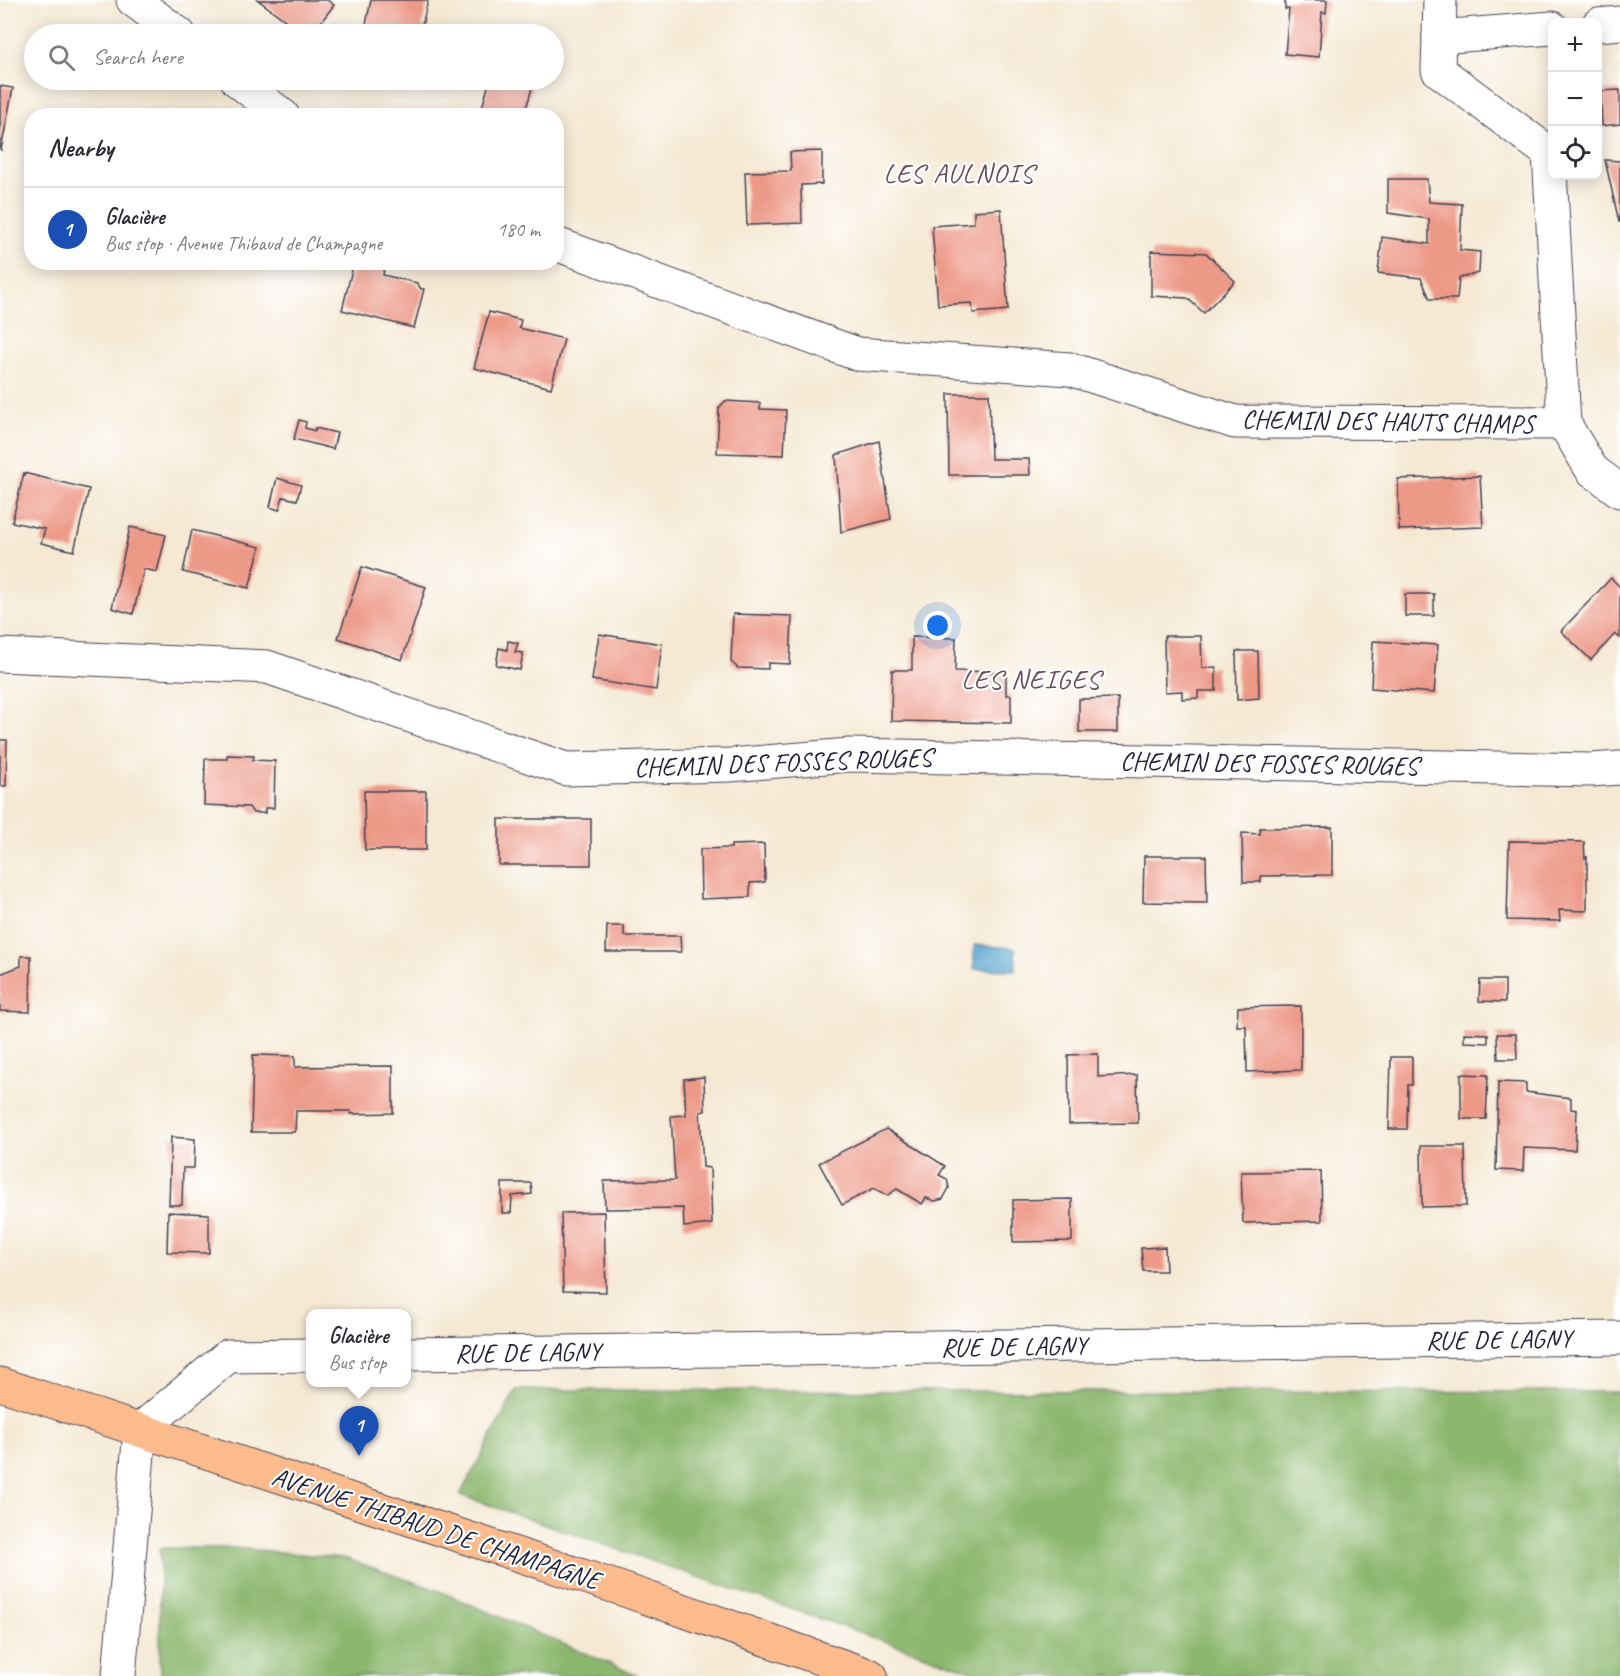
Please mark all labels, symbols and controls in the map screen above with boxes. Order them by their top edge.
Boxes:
map controls [1548,18,1602,180]
button: + [1548,18,1602,72]
search box [24,24,564,90]
icon: search [45,41,78,74]
text: Search here [93,43,183,71]
button: − [1548,72,1602,126]
button: locate [1548,126,1602,180]
text: Nearby [48,131,113,164]
district label: LES AULNOIS [883,156,1038,190]
text: Glacière [105,203,164,231]
text: 1 [63,217,72,242]
text: 180 m [497,217,540,242]
text: Bus stop · Avenue Thibaud de Champagne [105,231,382,256]
street label: CHEMIN DES HAUTS CHAMPS [1242,402,1538,441]
your location [923,611,952,640]
district label: LES NEIGES [961,662,1104,696]
street label: CHEMIN DES FOSSES ROUGES [634,741,938,784]
street label: CHEMIN DES FOSSES ROUGES [1120,744,1424,783]
popup [306,1309,411,1387]
text: Glacière [329,1322,388,1350]
street label: RUE DE LAGNY [1426,1322,1576,1357]
street label: RUE DE LAGNY [941,1329,1091,1364]
street label: RUE DE LAGNY [455,1335,605,1370]
text: Bus stop [329,1350,386,1375]
pin: 1 [340,1406,378,1456]
street label: AVENUE THIBAUD DE CHAMPAGNE [268,1460,607,1598]

